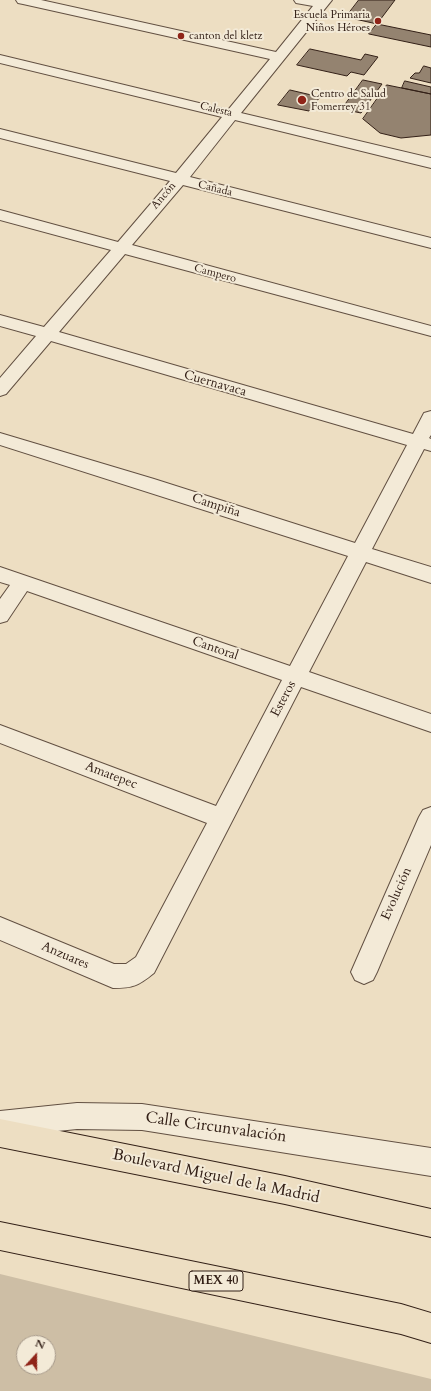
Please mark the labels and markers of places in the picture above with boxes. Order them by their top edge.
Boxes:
place label: Escuela Primaria Niños Héroes [293,8,370,34]
marker: Escuela Primaria Niños Héroes [373,16,383,26]
place label: canton del kletz [189,29,262,43]
marker: canton del kletz [176,31,186,41]
place label: Centro de Salud Fomerrey 31 [311,87,386,113]
marker: Centro de Salud Fomerrey 31 [296,94,308,106]

